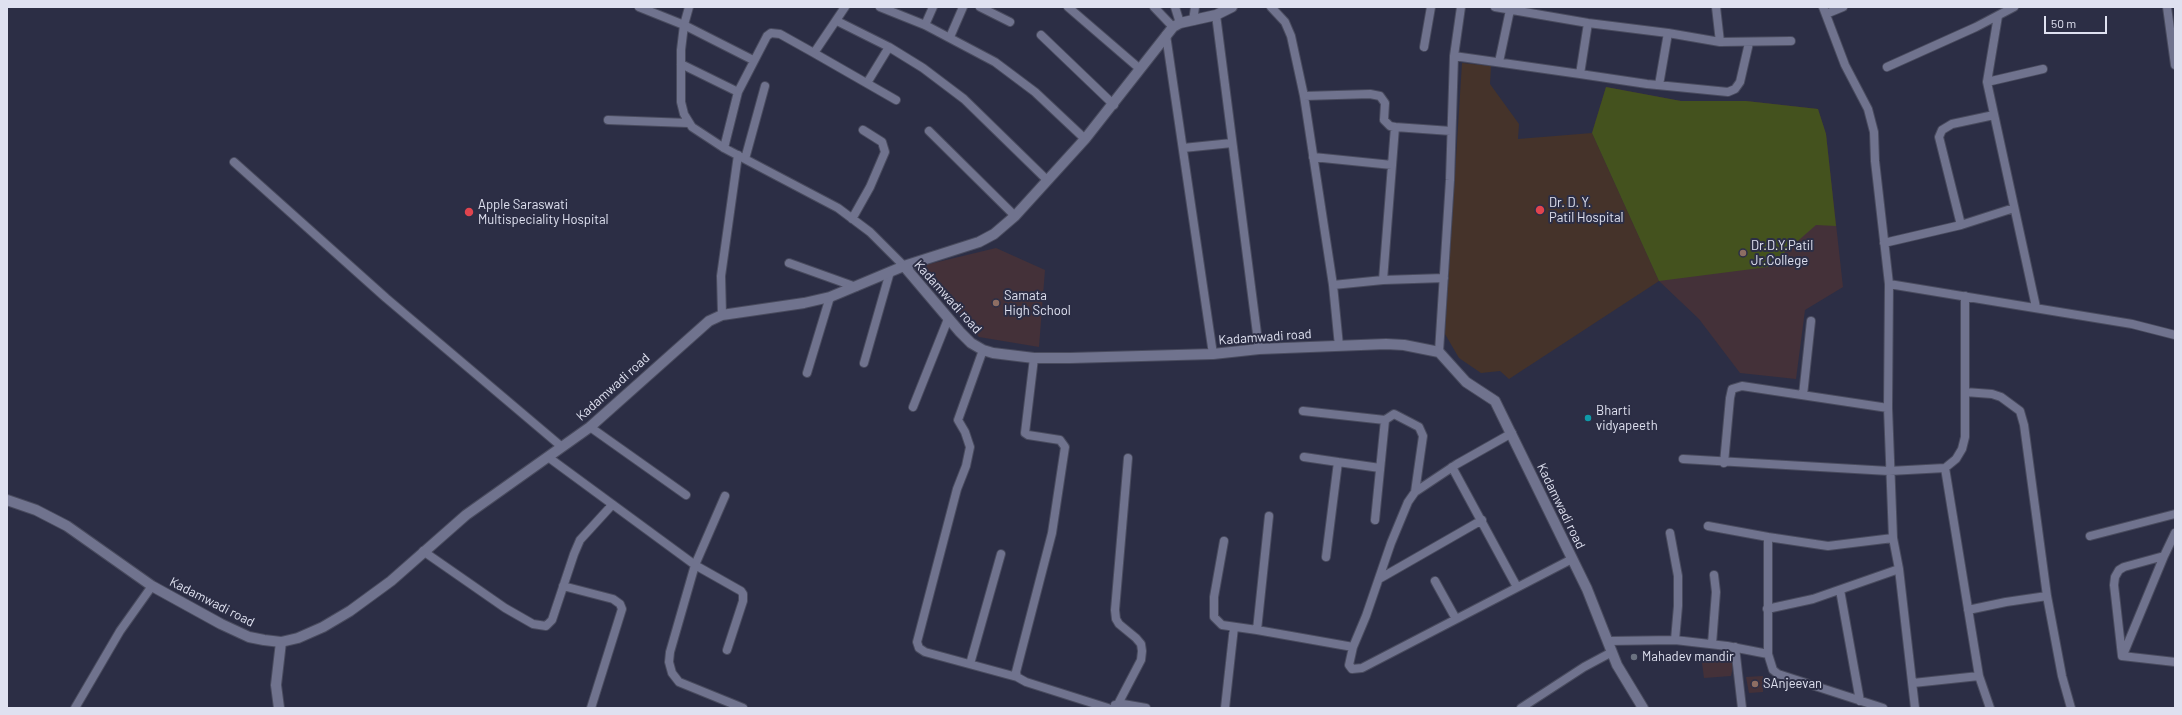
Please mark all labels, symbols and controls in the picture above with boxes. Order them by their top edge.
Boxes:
scale bar [2046,8,2109,34]
text: 50 m [2051,16,2076,30]
place label: Dr. D. Y. Patil Hospital [1549,195,1624,226]
place label: Apple Saraswati Multispeciality Hospital [478,197,609,228]
marker: Dr. D. Y. Patil Hospital [1534,204,1546,216]
marker: Apple Saraswati Multispeciality Hospital [463,206,475,218]
place label: Dr.D.Y.Patil Jr.College [1751,238,1813,269]
marker: Dr.D.Y.Patil Jr.College [1738,248,1748,258]
street label: Kadamwadi road [911,257,985,337]
place label: Samata High School [1004,288,1071,319]
marker: Samata High School [991,298,1001,308]
street label: Kadamwadi road [1218,326,1312,348]
street label: Kadamwadi road [573,350,653,424]
place label: Bharti vidyapeeth [1596,403,1658,434]
marker: Bharti vidyapeeth [1583,413,1593,423]
street label: Kadamwadi road [1534,461,1588,551]
street label: Kadamwadi road [167,574,257,630]
place label: Mahadev mandir [1642,649,1734,665]
marker: Mahadev mandir [1629,652,1639,662]
place label: SAnjeevan [1763,676,1822,692]
marker: SAnjeevan [1750,679,1760,689]

